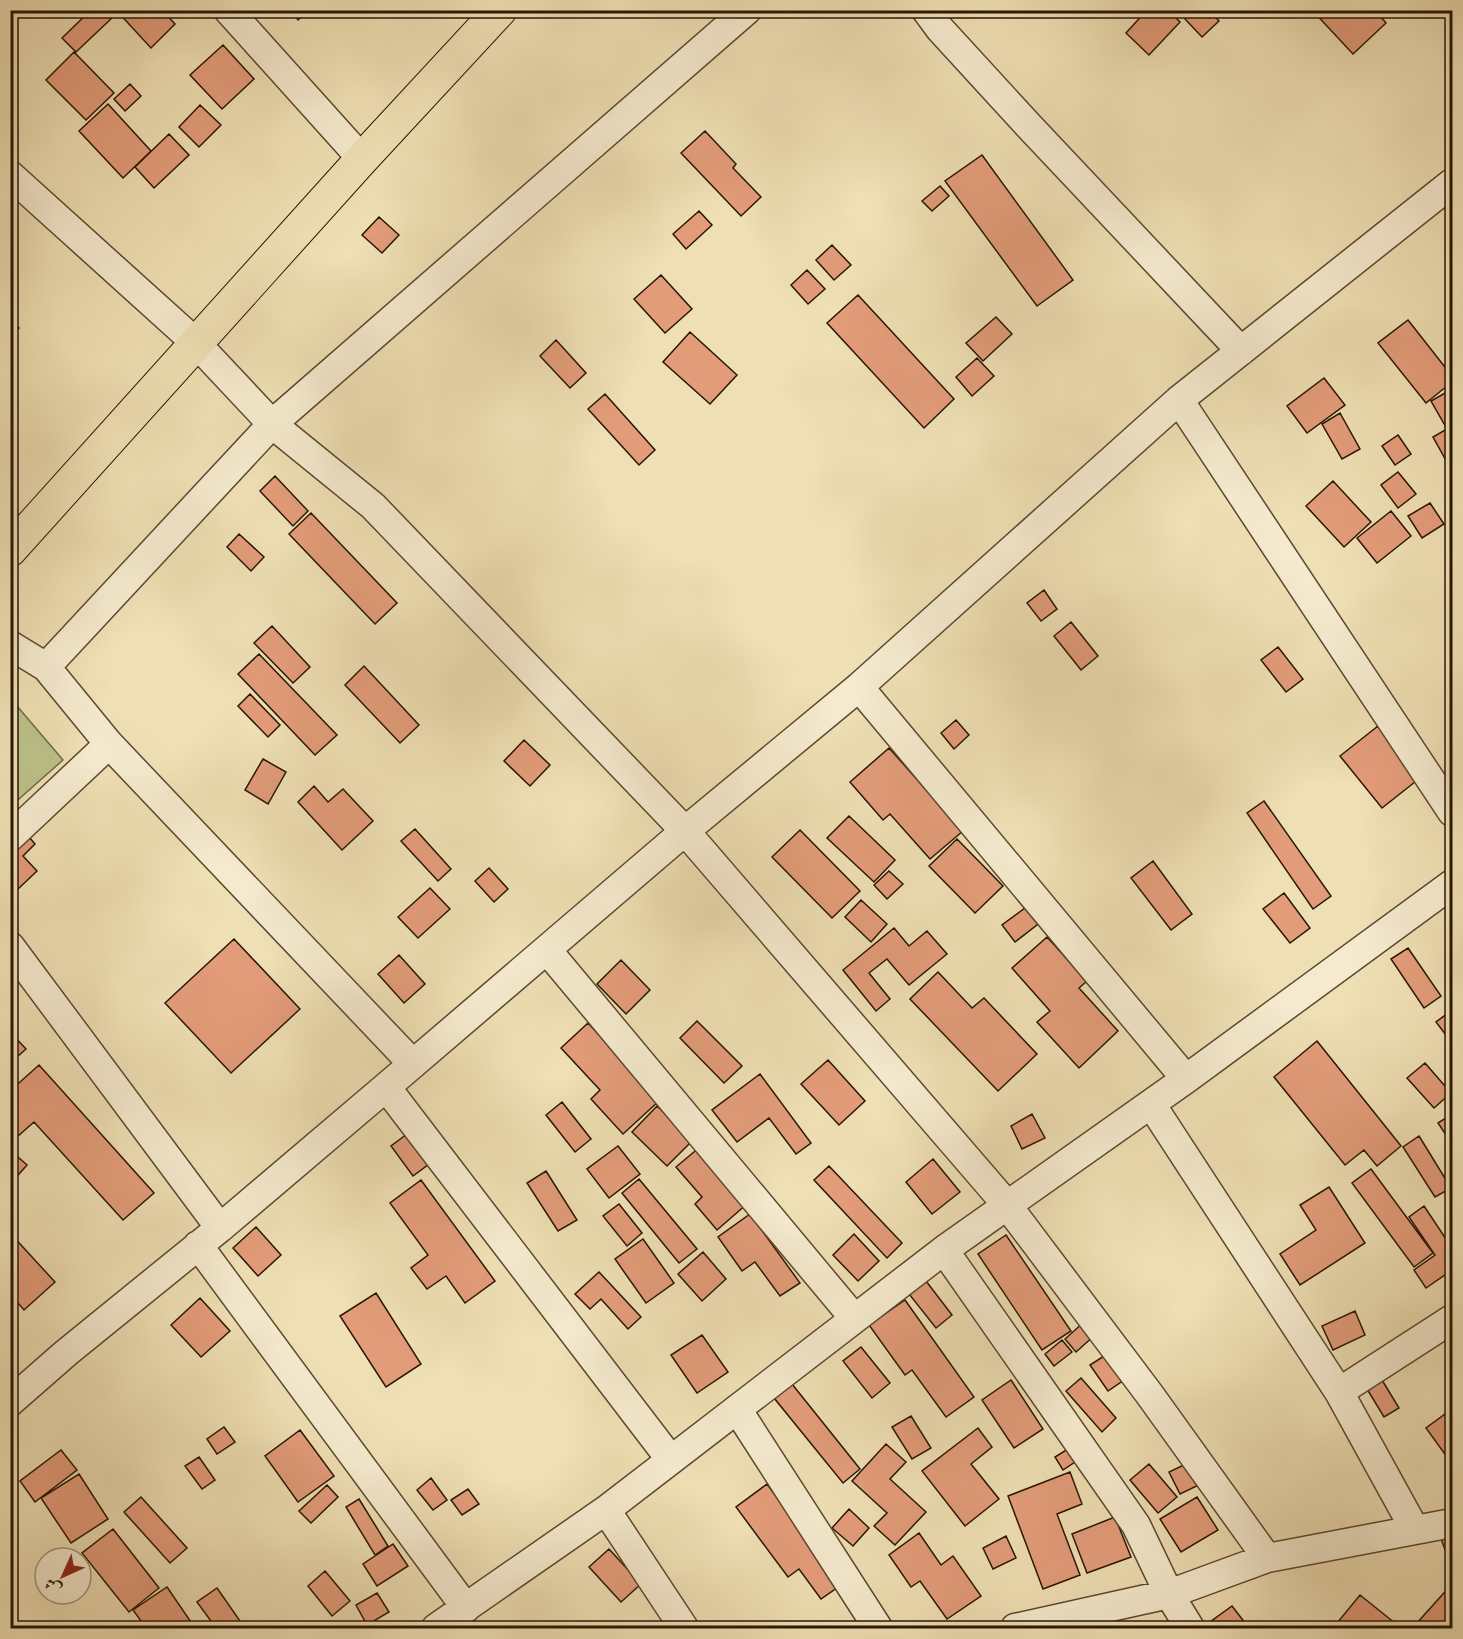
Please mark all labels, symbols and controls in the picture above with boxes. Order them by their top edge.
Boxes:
north arrow [33,1546,93,1606]
text: ش [40,1574,65,1599]

